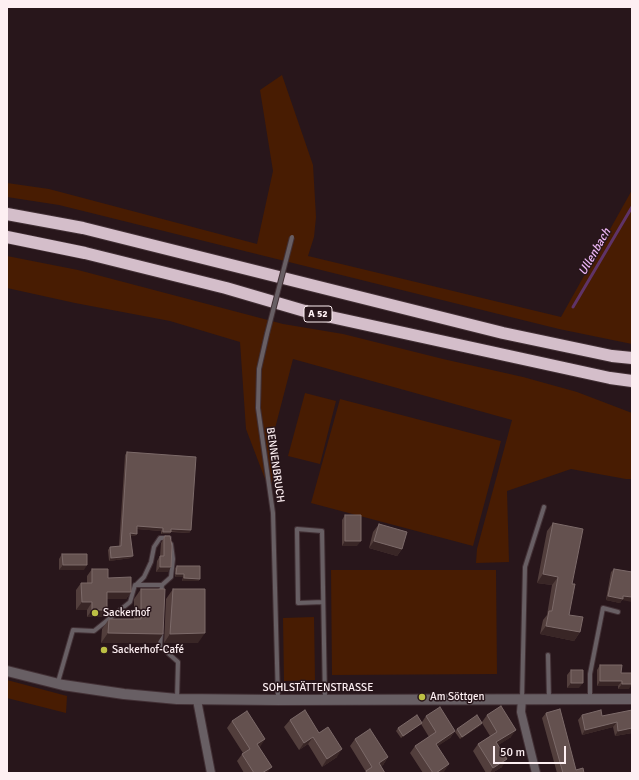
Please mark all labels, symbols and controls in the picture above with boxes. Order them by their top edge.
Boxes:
water label: Ullenbach [576,226,614,278]
road number: A 52 [304,306,332,322]
street label: BENNENBRUCH [263,426,287,504]
place label: Sackerhof [103,606,150,620]
marker: Sackerhof [90,608,100,618]
place label: Sackerhof-Café [112,643,184,657]
marker: Sackerhof-Café [99,645,109,655]
street label: SOHLSTÄTTENSTRASSE [263,681,373,695]
place label: Am Söttgen [430,690,485,704]
marker: Am Söttgen [417,692,427,702]
scale bar [495,738,568,764]
text: 50 m [500,745,525,760]

